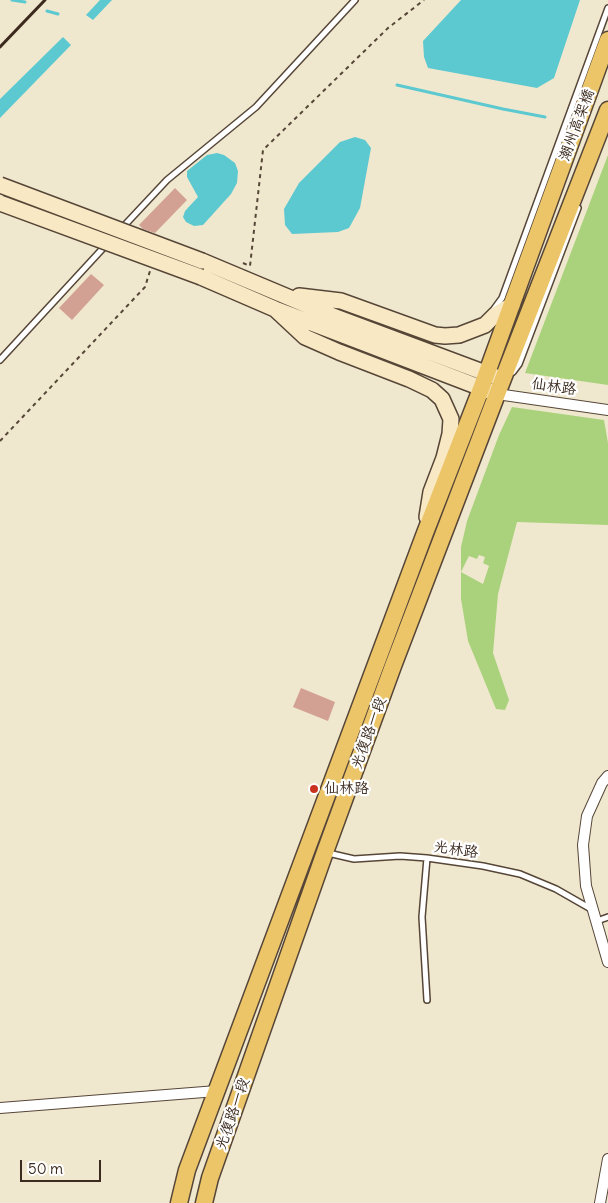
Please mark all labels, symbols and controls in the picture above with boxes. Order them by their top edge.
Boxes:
street label: 潮州高架橋 [556,87,598,163]
street label: 仙林路 [530,375,578,399]
street label: 光復路一段 [348,695,390,771]
place label: 仙林路 [324,780,369,798]
marker: 仙林路 [308,783,320,795]
street label: 光林路 [432,838,480,862]
street label: 光復路一段 [212,1076,254,1152]
scale bar [22,1150,104,1182]
text: 50 m [28,1159,63,1178]

